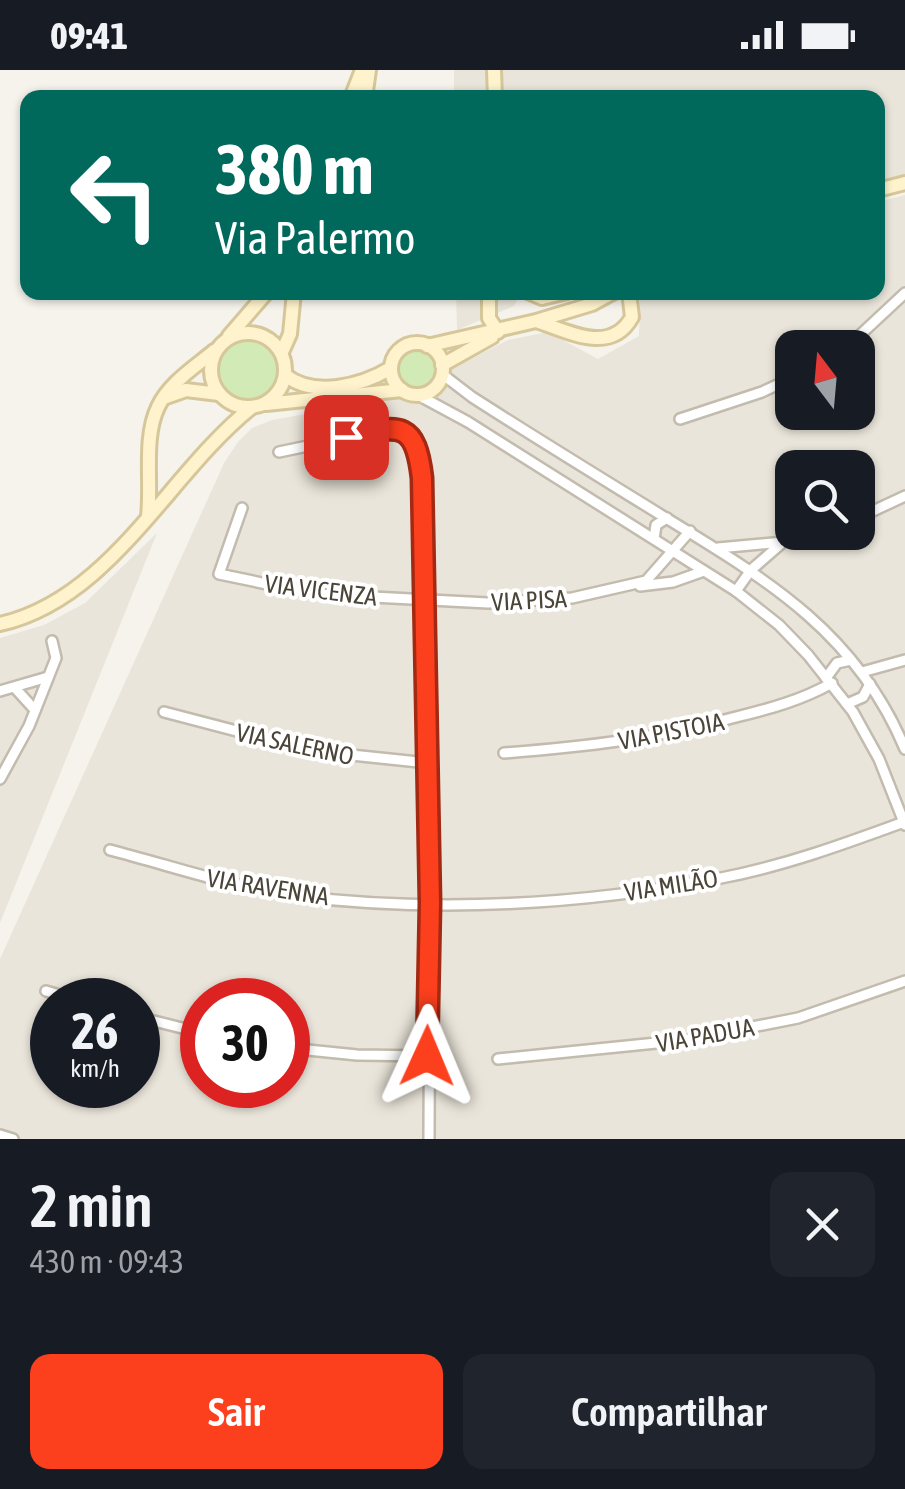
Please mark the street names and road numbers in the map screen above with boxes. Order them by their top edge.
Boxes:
street label: VIA VICENZA [263,569,380,611]
street label: VIA PISA [490,584,568,616]
street label: VIA PISTOIA [616,707,727,755]
street label: VIA SALERNO [234,718,356,770]
street label: VIA RAVENNA [205,864,332,911]
street label: VIA MILÃO [622,864,720,906]
street label: VIA PADUA [654,1013,757,1057]

